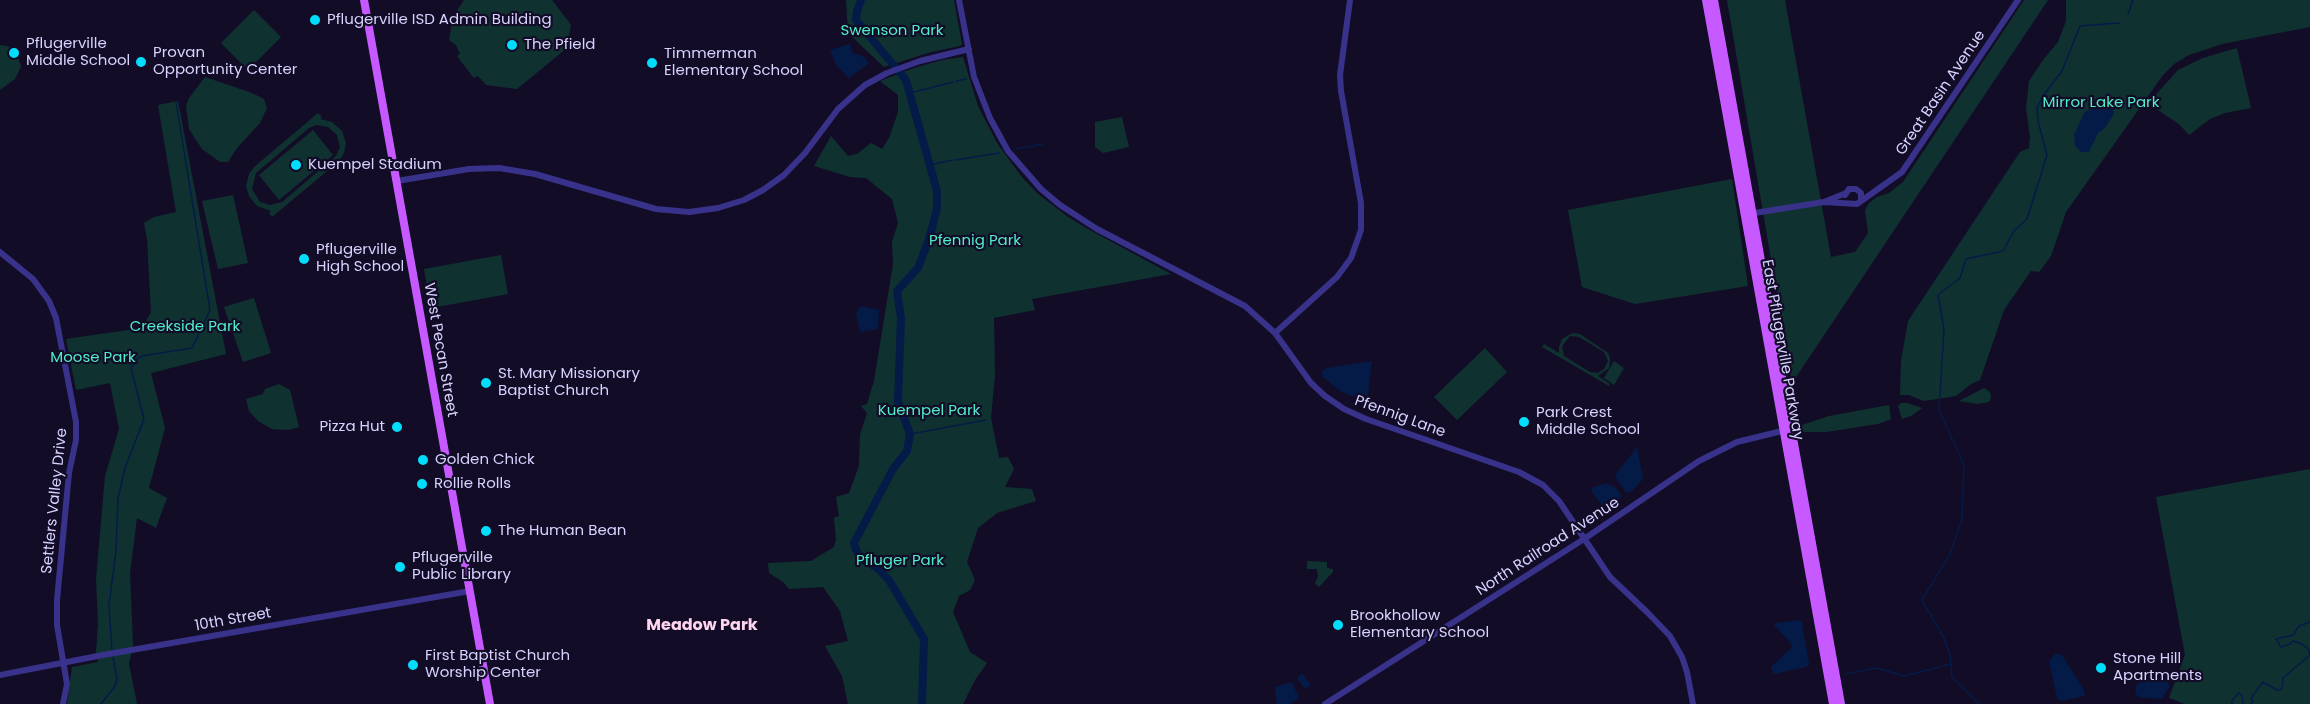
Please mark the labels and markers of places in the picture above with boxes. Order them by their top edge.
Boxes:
place label: Pflugerville ISD Admin Building [327,11,552,29]
marker: Pflugerville ISD Admin Building [308,13,322,27]
place label: Pflugerville Middle School [26,35,130,70]
place label: The Pfield [524,36,595,54]
marker: The Pfield [505,38,519,52]
place label: Provan Opportunity Center [153,44,297,79]
place label: Timmerman Elementary School [664,45,803,80]
marker: Pflugerville Middle School [7,46,21,60]
marker: Provan Opportunity Center [134,55,148,69]
marker: Timmerman Elementary School [645,56,659,70]
place label: Kuempel Stadium [308,156,442,174]
marker: Kuempel Stadium [289,158,303,172]
place label: Pflugerville High School [316,241,404,276]
marker: Pflugerville High School [297,252,311,266]
place label: St. Mary Missionary Baptist Church [498,365,640,400]
marker: St. Mary Missionary Baptist Church [479,376,493,390]
place label: Park Crest Middle School [1536,404,1640,439]
marker: Park Crest Middle School [1517,415,1531,429]
place label: Pizza Hut [319,418,385,436]
marker: Pizza Hut [390,420,404,434]
place label: Golden Chick [435,451,535,469]
marker: Golden Chick [416,453,430,467]
place label: Rollie Rolls [434,475,511,493]
marker: Rollie Rolls [415,477,429,491]
place label: The Human Bean [498,522,626,540]
marker: The Human Bean [479,524,493,538]
place label: Pflugerville Public Library [412,549,511,584]
marker: Pflugerville Public Library [393,560,407,574]
place label: Brookhollow Elementary School [1350,607,1489,642]
marker: Brookhollow Elementary School [1331,618,1345,632]
place label: First Baptist Church Worship Center [425,647,570,682]
place label: Stone Hill Apartments [2113,650,2202,685]
marker: First Baptist Church Worship Center [406,658,420,672]
marker: Stone Hill Apartments [2094,661,2108,675]

